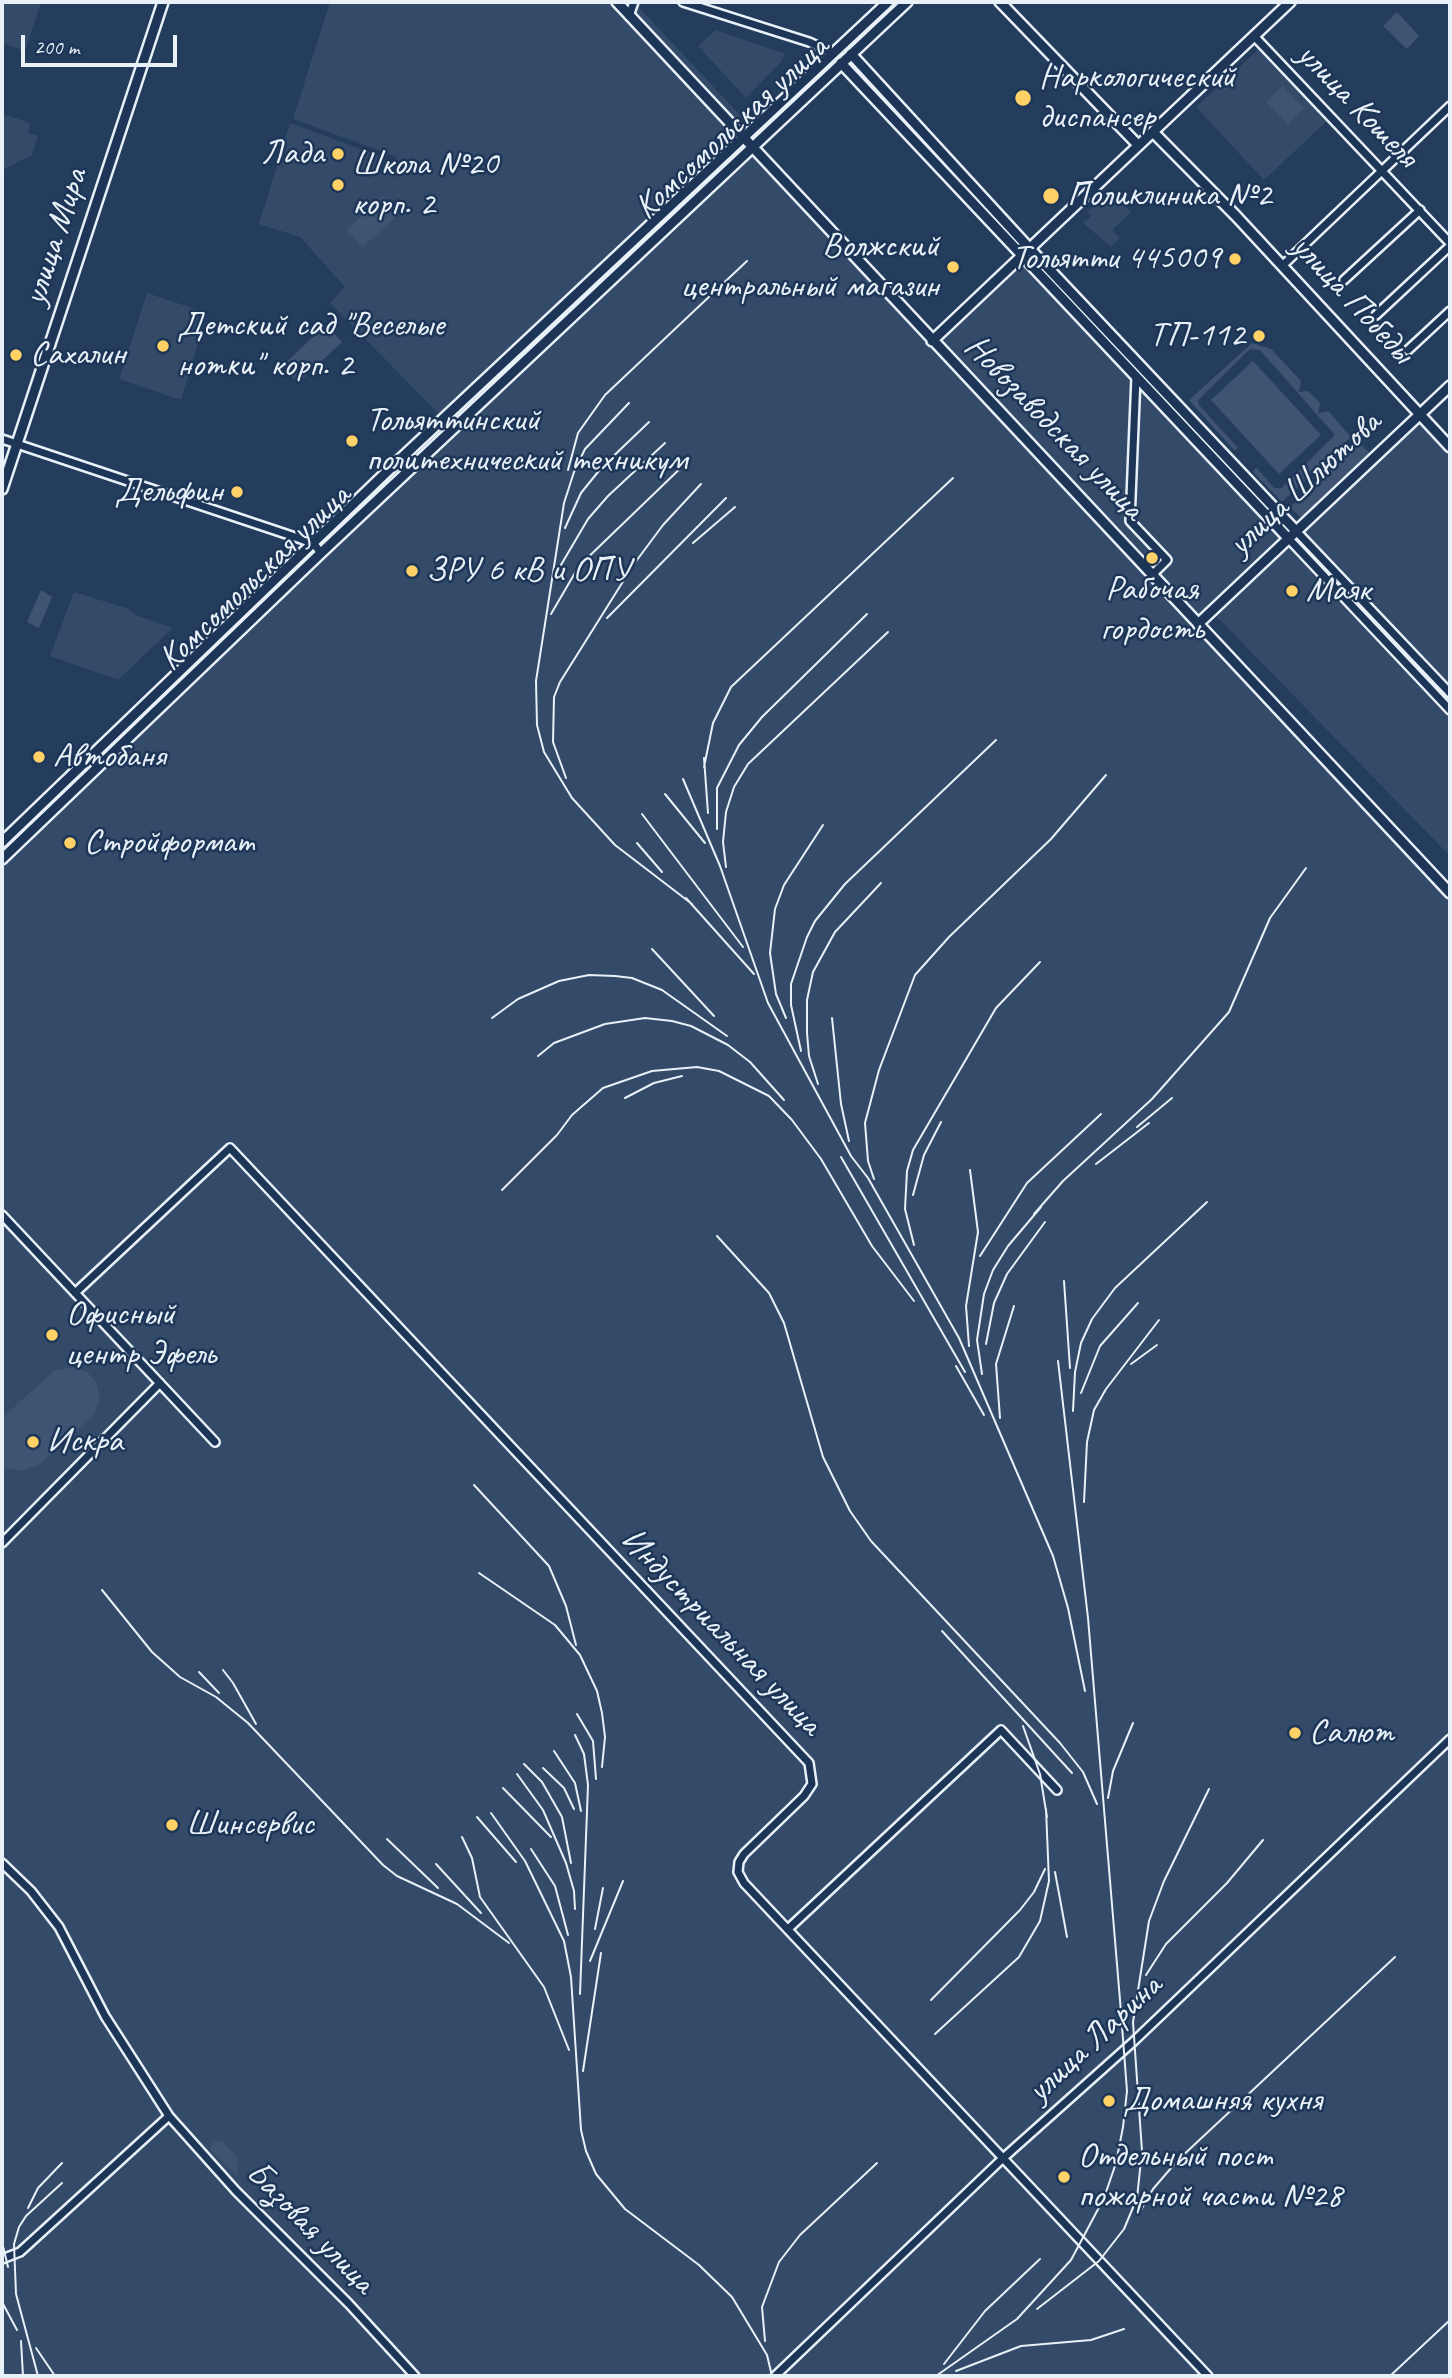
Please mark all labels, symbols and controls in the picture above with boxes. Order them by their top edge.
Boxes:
scale bar [24,21,180,65]
street label: Комсомольская улица [626,27,838,229]
text: 200 m [34,34,79,60]
street label: улица Кошеля [1287,35,1427,177]
place label: Наркологический диспансер [1039,57,1235,139]
marker: Наркологический диспансер [1013,88,1033,108]
place label: Лада [261,133,324,175]
place label: Школа №20 корп. 2 [352,144,498,226]
marker: Лада [330,146,346,162]
street label: улица Мира [14,164,98,310]
place label: Поликлиника №2 [1067,175,1271,217]
marker: Школа №20 корп. 2 [330,177,346,193]
marker: Поликлиника №2 [1041,186,1061,206]
place label: Волжский центральный магазин [681,226,939,308]
street label: улица Победы [1282,227,1422,373]
place label: Тольятти 445009 [1012,238,1221,280]
marker: Тольятти 445009 [1227,251,1243,267]
marker: Волжский центральный магазин [945,259,961,275]
place label: Детский сад "Веселые нотки" корп. 2 [177,305,444,387]
place label: ТП-112 [1149,315,1245,357]
street label: Новозаводская улица [955,326,1153,530]
marker: ТП-112 [1251,328,1267,344]
place label: Сахалин [30,334,126,376]
marker: Детский сад "Веселые нотки" корп. 2 [155,338,171,354]
marker: Сахалин [8,347,24,363]
place label: Тольяттинский политехнический техникум [366,400,687,482]
street label: улица Шлютова [1220,403,1390,565]
marker: Тольяттинский политехнический техникум [344,433,360,449]
place label: Дельфин [115,471,223,513]
street label: Комсомольская улица [150,476,360,680]
marker: Дельфин [229,484,245,500]
place label: ЗРУ 6 кВ и ОПУ [426,550,630,592]
marker: Рабочая гордость [1144,550,1160,566]
marker: ЗРУ 6 кВ и ОПУ [404,563,420,579]
place label: Рабочая гордость [1100,569,1204,651]
place label: Маяк [1306,570,1370,612]
marker: Маяк [1284,583,1300,599]
place label: Автобаня [53,736,166,778]
marker: Автобаня [31,749,47,765]
place label: Стройформат [84,822,253,864]
marker: Стройформат [62,835,78,851]
place label: Офисный центр Эфель [66,1294,216,1376]
marker: Офисный центр Эфель [44,1327,60,1343]
place label: Искра [47,1421,123,1463]
marker: Искра [25,1434,41,1450]
street label: Индустриальная улица [611,1520,831,1744]
place label: Салют [1309,1712,1394,1754]
marker: Салют [1287,1725,1303,1741]
place label: Шинсервис [186,1804,314,1846]
marker: Шинсервис [164,1817,180,1833]
street label: улица Ларина [1019,1966,1171,2112]
place label: Домашняя кухня [1123,2080,1322,2122]
marker: Домашняя кухня [1101,2093,1117,2109]
place label: Отдельный пост пожарной части №28 [1078,2136,1342,2218]
street label: Базовая улица [237,2153,383,2303]
marker: Отдельный пост пожарной части №28 [1056,2169,1072,2185]

